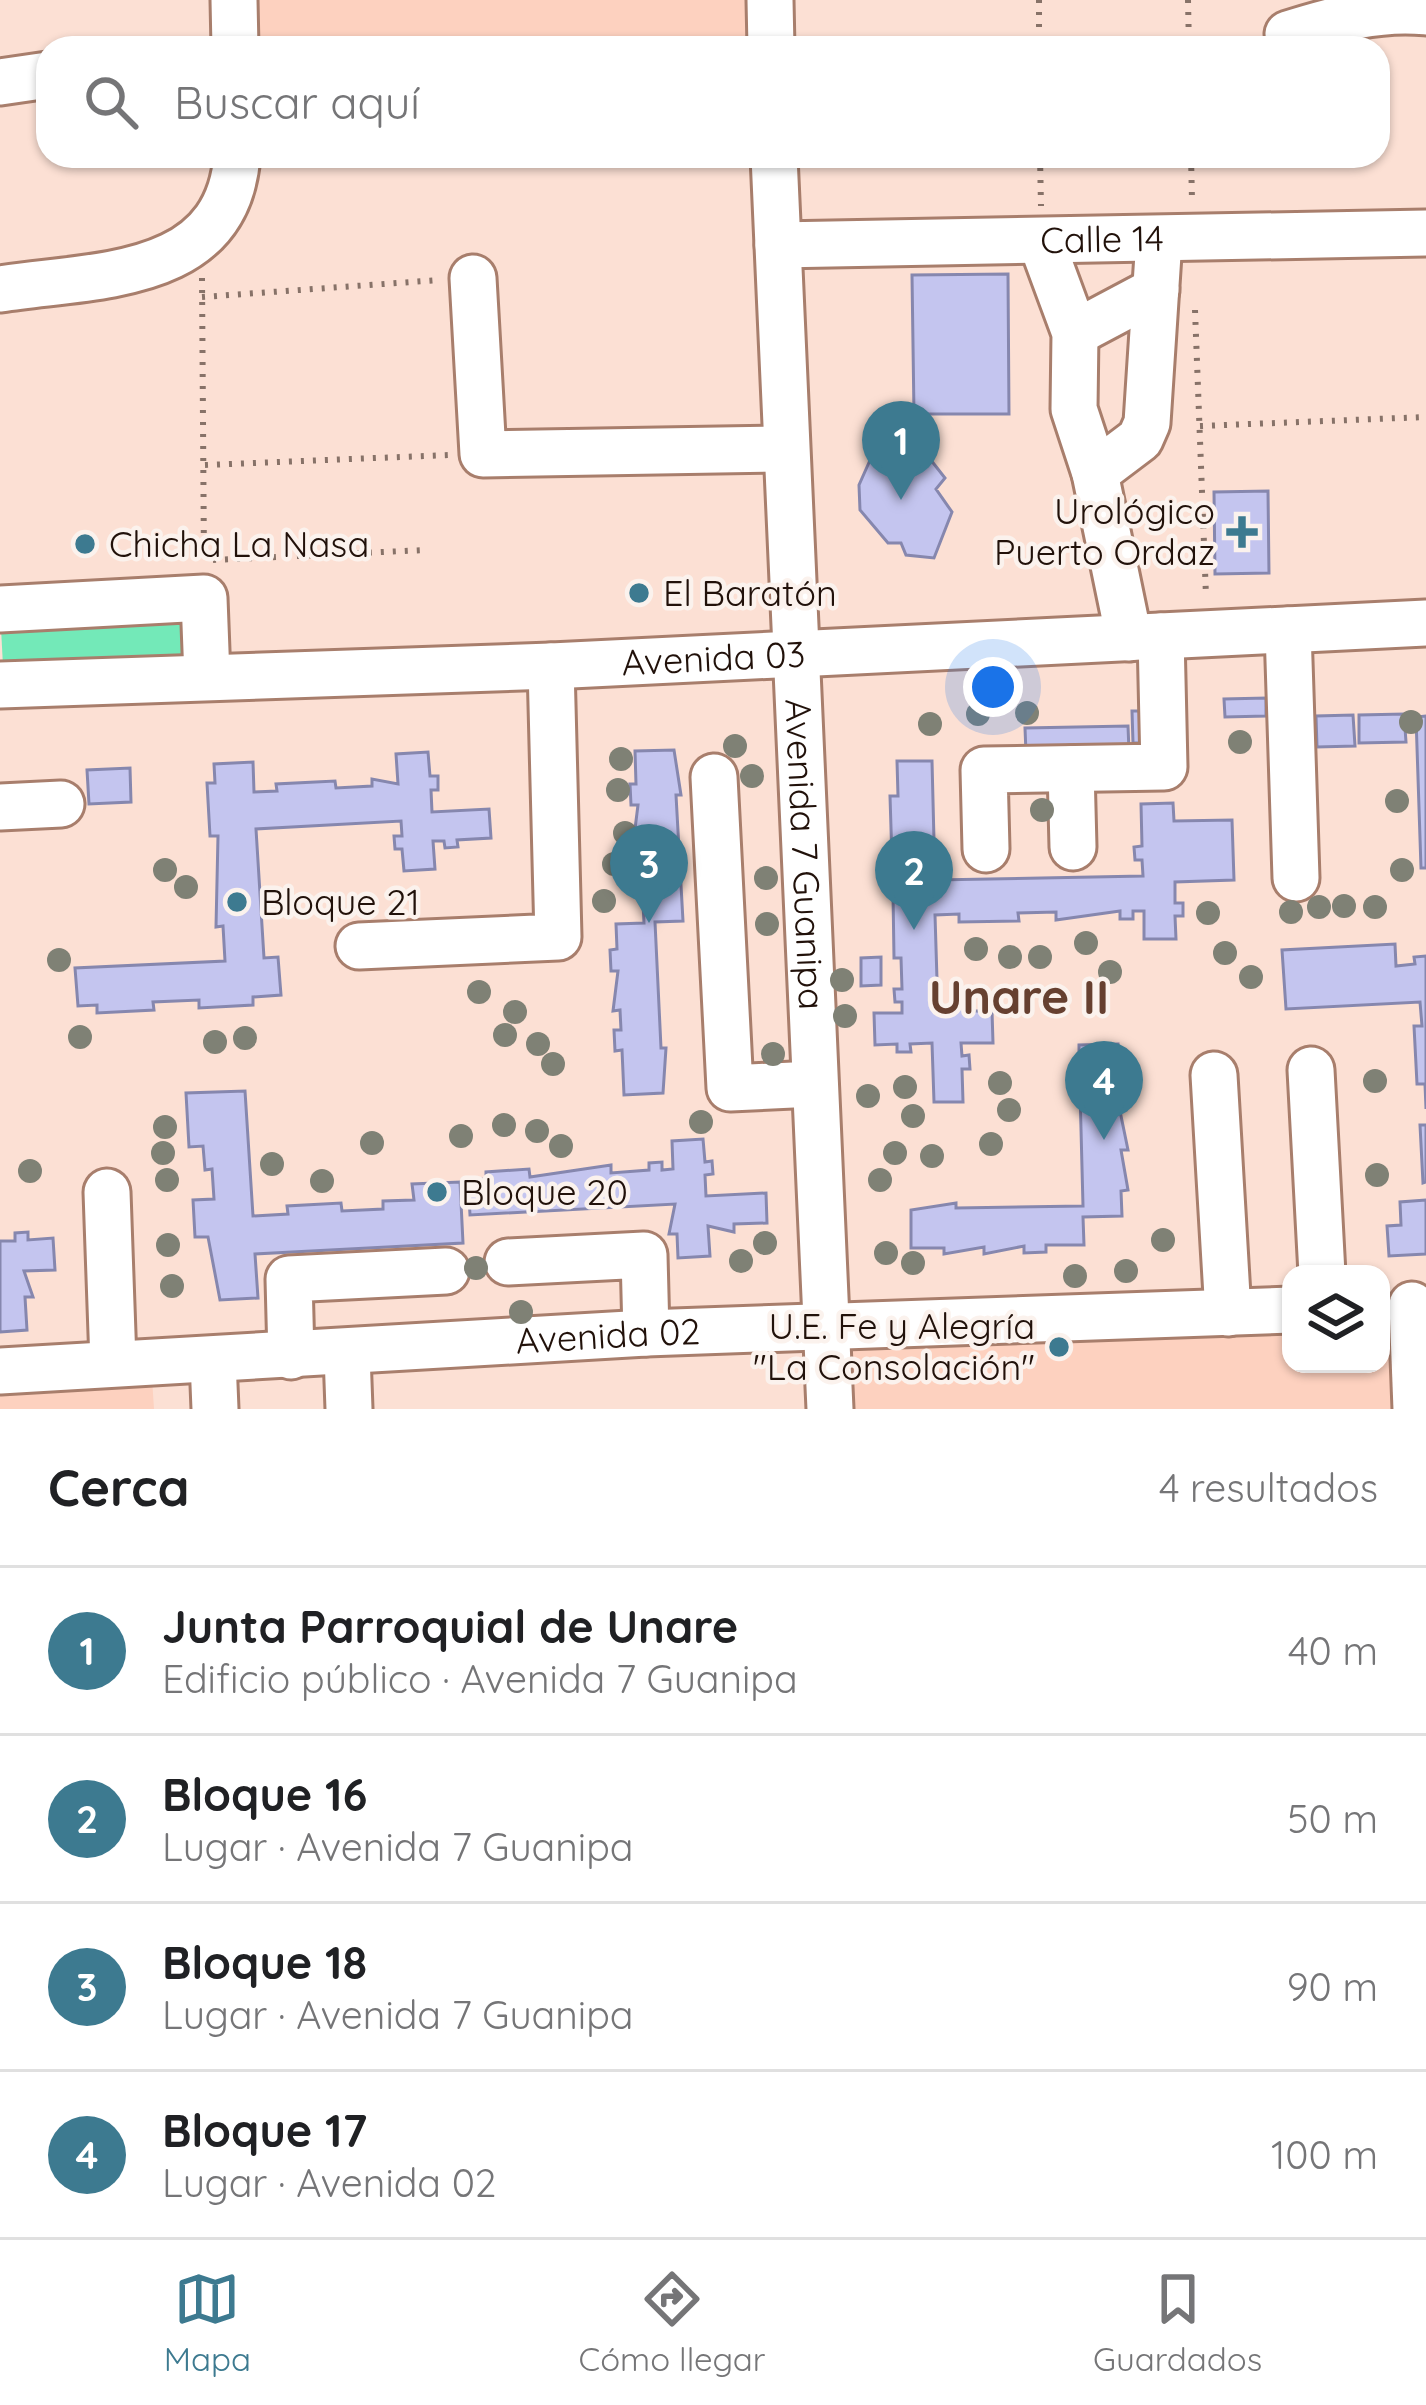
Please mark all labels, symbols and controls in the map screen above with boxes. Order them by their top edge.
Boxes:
search box [36,36,1390,168]
icon: search [78,69,144,135]
text: Buscar aquí [174,74,420,130]
street label: Calle 14 [1040,215,1164,262]
pin: 1 [862,401,940,500]
place label: Urológico Puerto Ordaz [994,488,1215,574]
marker: Urológico Puerto Ordaz [1226,516,1258,548]
place label: Chicha La Nasa [109,521,369,566]
marker: Chicha La Nasa [72,531,98,557]
place label: El Baratón [663,570,837,615]
marker: El Baratón [626,580,652,606]
street label: Avenida 03 [621,631,806,685]
your location [963,657,1023,717]
street label: Avenida 7 Guanipa [776,698,835,1011]
pin: 3 [610,824,688,923]
pin: 2 [875,831,953,930]
place label: Bloque 21 [261,879,420,924]
marker: Bloque 21 [224,889,250,915]
district label: Unare II [929,966,1109,1026]
pin: 4 [1065,1041,1143,1140]
place label: Bloque 20 [461,1169,628,1214]
marker: Bloque 20 [424,1179,450,1205]
map controls [1282,1265,1390,1373]
button: layers [1282,1265,1390,1373]
place label: U.E. Fe y Alegría "La Consolación" [753,1303,1035,1389]
street label: Avenida 02 [514,1308,701,1363]
marker: U.E. Fe y Alegría "La Consolación" [1046,1334,1072,1360]
text: Cerca [48,1455,190,1519]
text: 4 resultados [1159,1463,1378,1512]
text: Junta Parroquial de Unare [162,1598,738,1654]
text: 1 [79,1626,95,1675]
text: 40 m [1288,1626,1378,1675]
text: Edificio público · Avenida 7 Guanipa [162,1654,798,1703]
text: Bloque 16 [162,1766,367,1822]
text: 2 [76,1794,98,1843]
text: 50 m [1287,1794,1378,1843]
text: Lugar · Avenida 7 Guanipa [162,1822,633,1871]
text: Bloque 18 [162,1934,367,1990]
text: 3 [77,1962,97,2011]
text: 90 m [1287,1962,1378,2011]
text: Lugar · Avenida 7 Guanipa [162,1990,633,2039]
text: Bloque 17 [162,2102,367,2158]
text: 4 [76,2130,98,2179]
text: 100 m [1271,2130,1378,2179]
text: Lugar · Avenida 02 [162,2158,496,2207]
tab: Mapa [164,2266,251,2379]
tab: Cómo llegar [579,2266,766,2379]
tab: Guardados [1093,2266,1262,2379]

